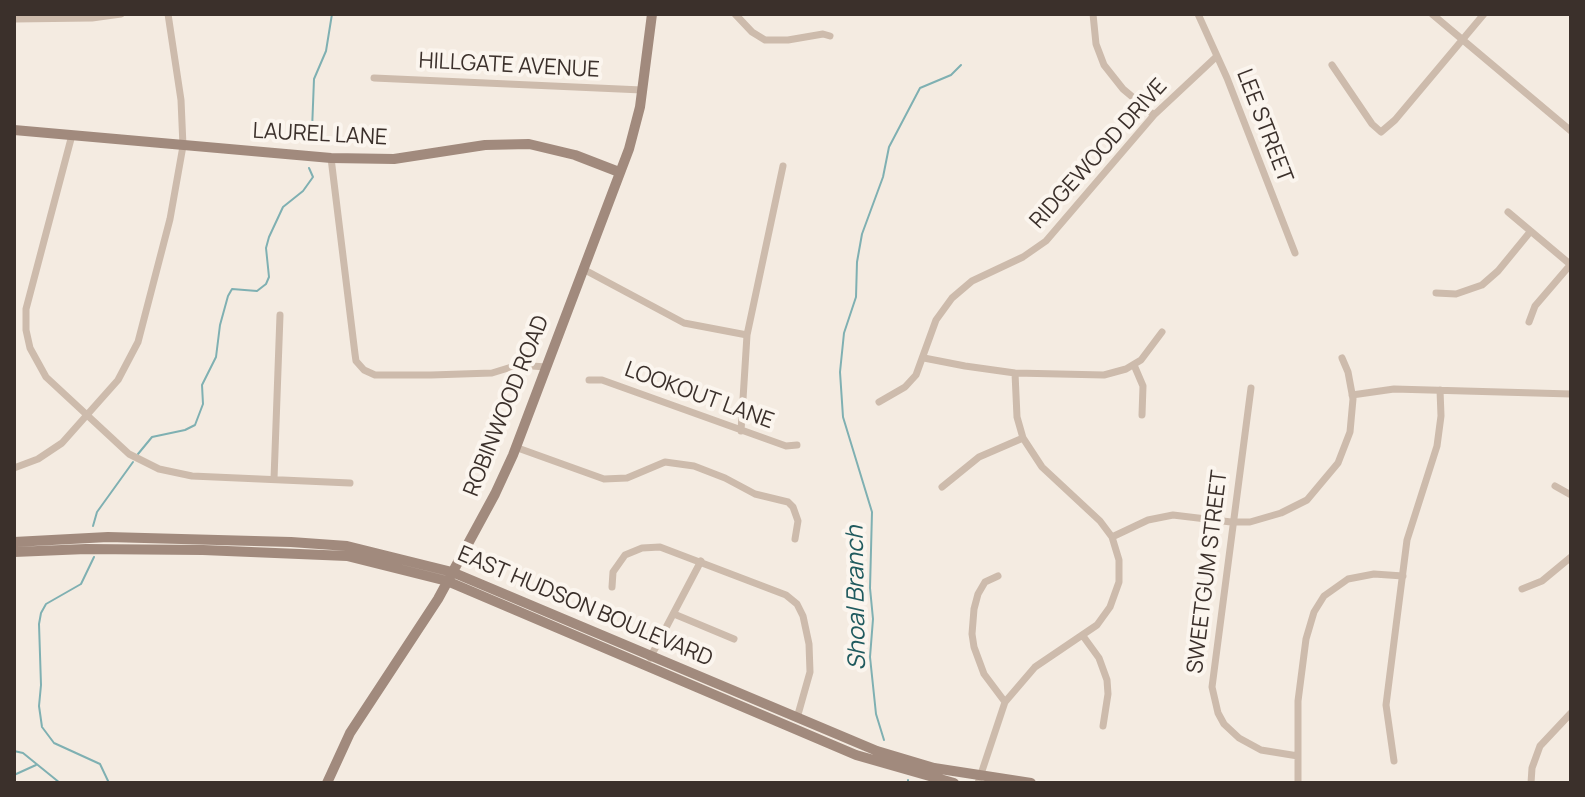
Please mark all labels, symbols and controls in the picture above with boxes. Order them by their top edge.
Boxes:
street label: HILLGATE AVENUE [418,48,600,84]
street label: LEE STREET [1230,66,1298,186]
street label: RIDGEWOOD DRIVE [1025,74,1173,234]
street label: LAUREL LANE [252,118,388,152]
street label: ROBINWOOD ROAD [459,312,555,500]
street label: LOOKOUT LANE [621,357,777,435]
street label: SWEETGUM STREET [1182,469,1234,675]
water label: Shoal Branch [841,525,873,671]
street label: EAST HUDSON BOULEVARD [454,541,716,673]

